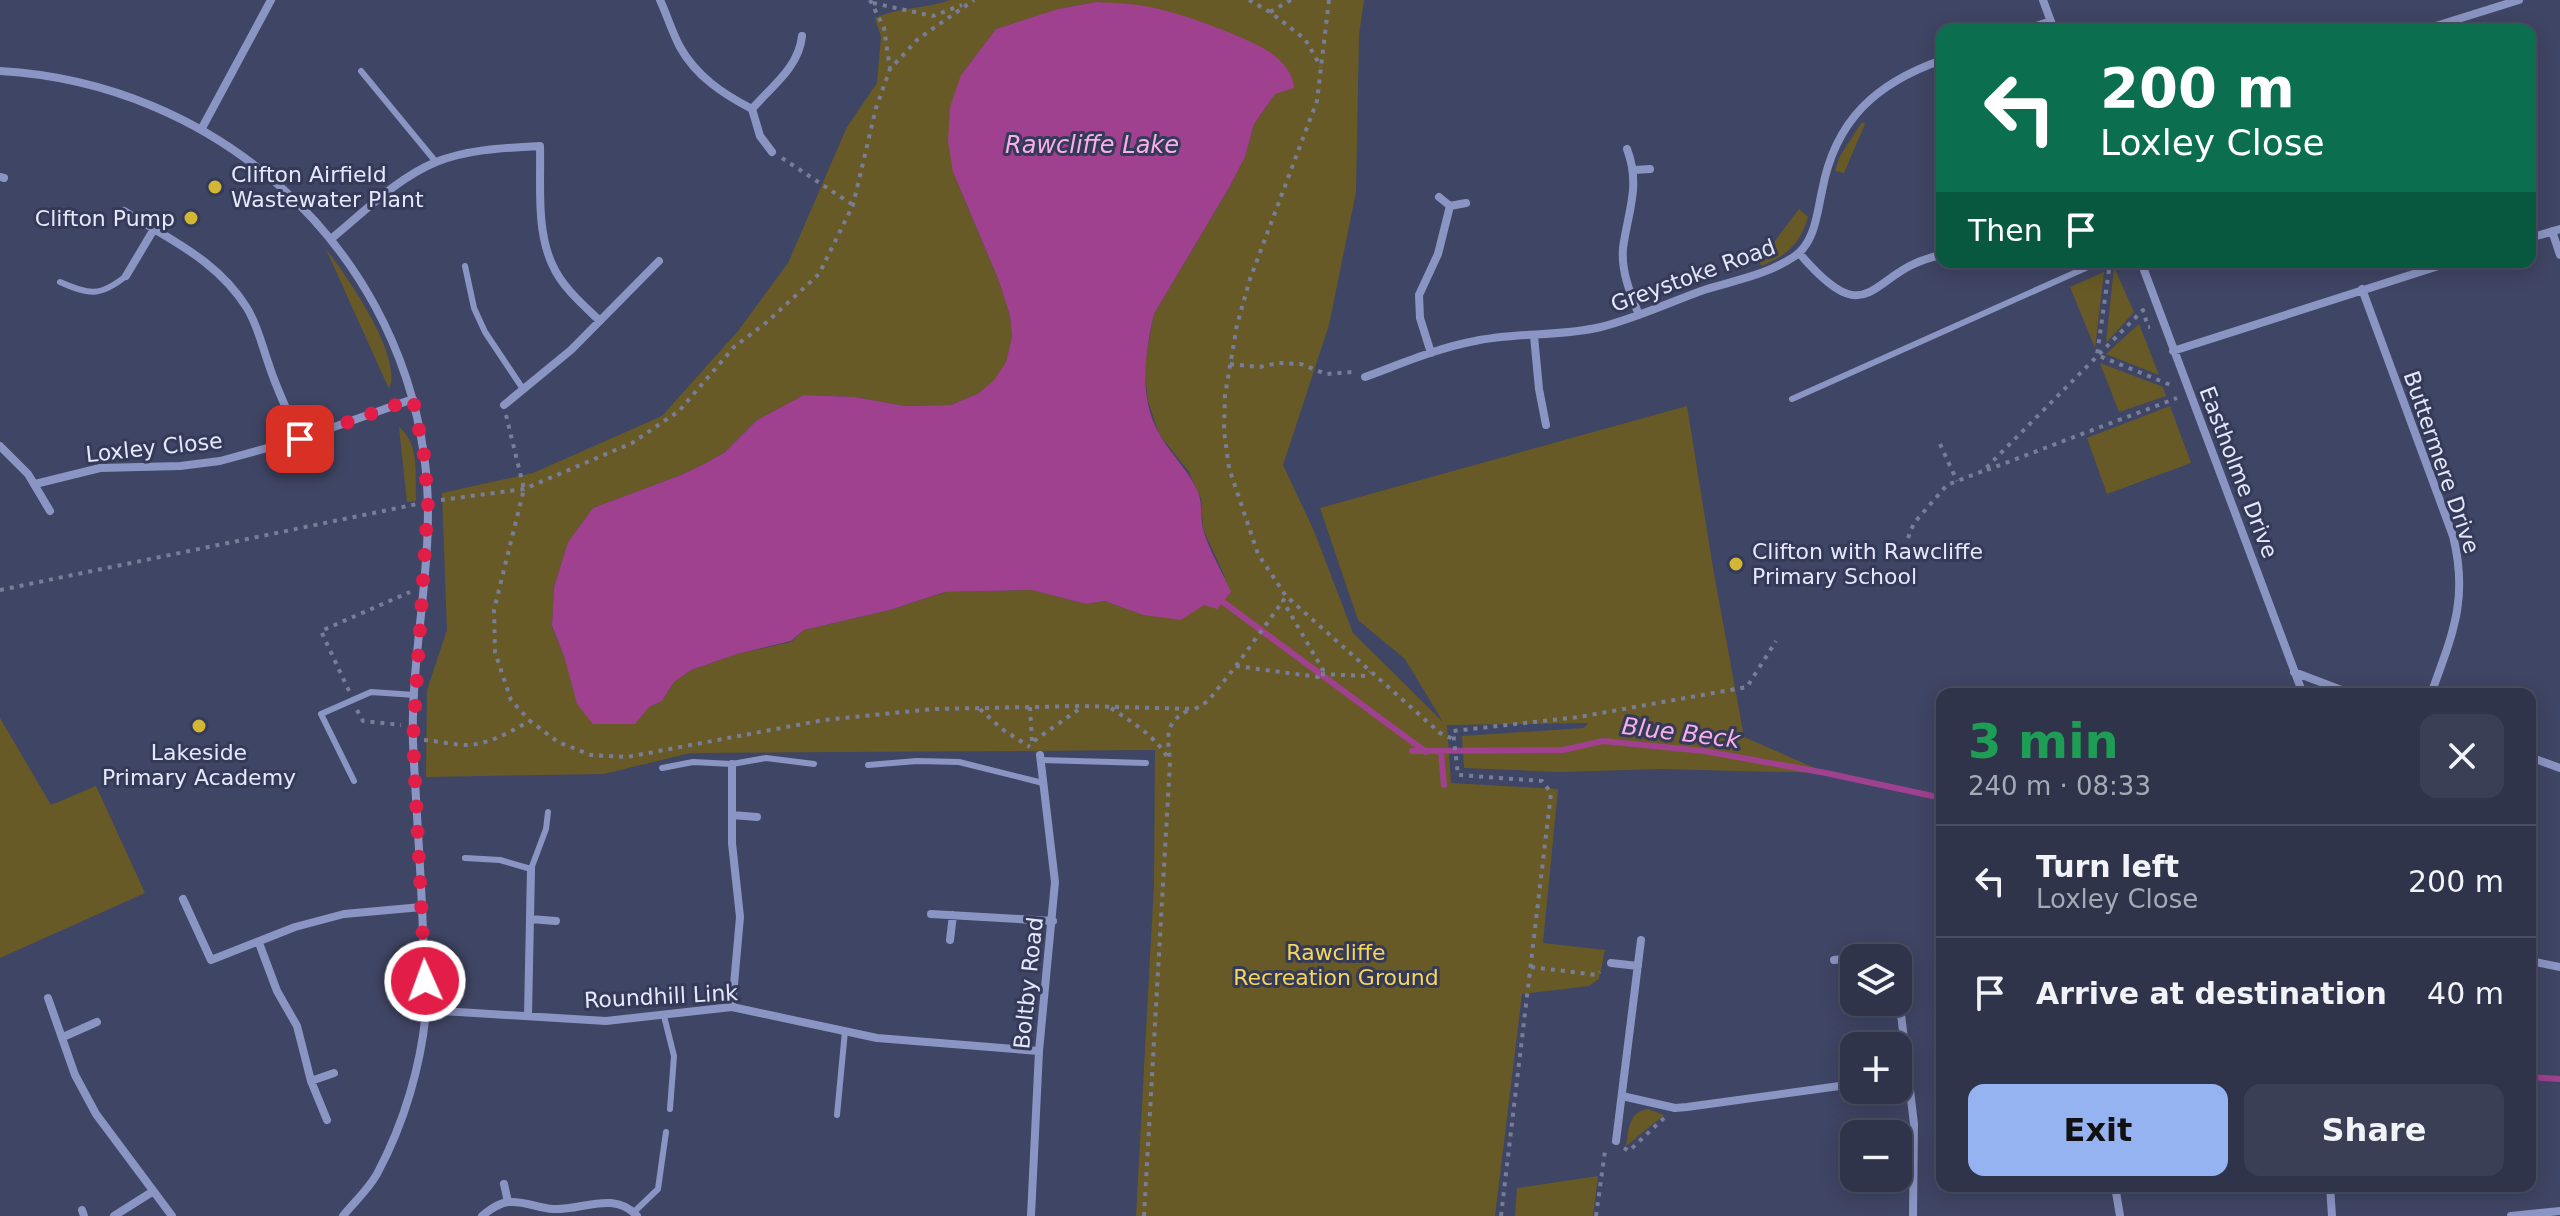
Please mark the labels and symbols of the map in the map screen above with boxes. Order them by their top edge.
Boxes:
water label: Rawcliffe Lake [1005,131,1179,159]
place label: Clifton Airfield Wastewater Plant [231,162,424,212]
marker: Clifton Airfield Wastewater Plant [206,178,224,196]
place label: Clifton Pump [35,206,175,231]
marker: Clifton Pump [182,209,200,227]
street label: Greystoke Road [1607,234,1779,317]
street label: Buttermere Drive [2399,368,2484,557]
street label: Eastholme Drive [2194,383,2283,561]
pin [266,405,334,473]
street label: Loxley Close [84,428,224,467]
place label: Clifton with Rawcliffe Primary School [1752,539,1983,589]
marker: Clifton with Rawcliffe Primary School [1727,555,1745,573]
water label: Blue Beck [1620,712,1743,754]
marker: Lakeside Primary Academy [190,717,208,735]
place label: Lakeside Primary Academy [102,740,296,790]
street label: Boltby Road [1009,916,1048,1050]
position arrow [383,939,467,1023]
park label: Rawcliffe Recreation Ground [1233,940,1439,990]
street label: Roundhill Link [584,980,739,1013]

